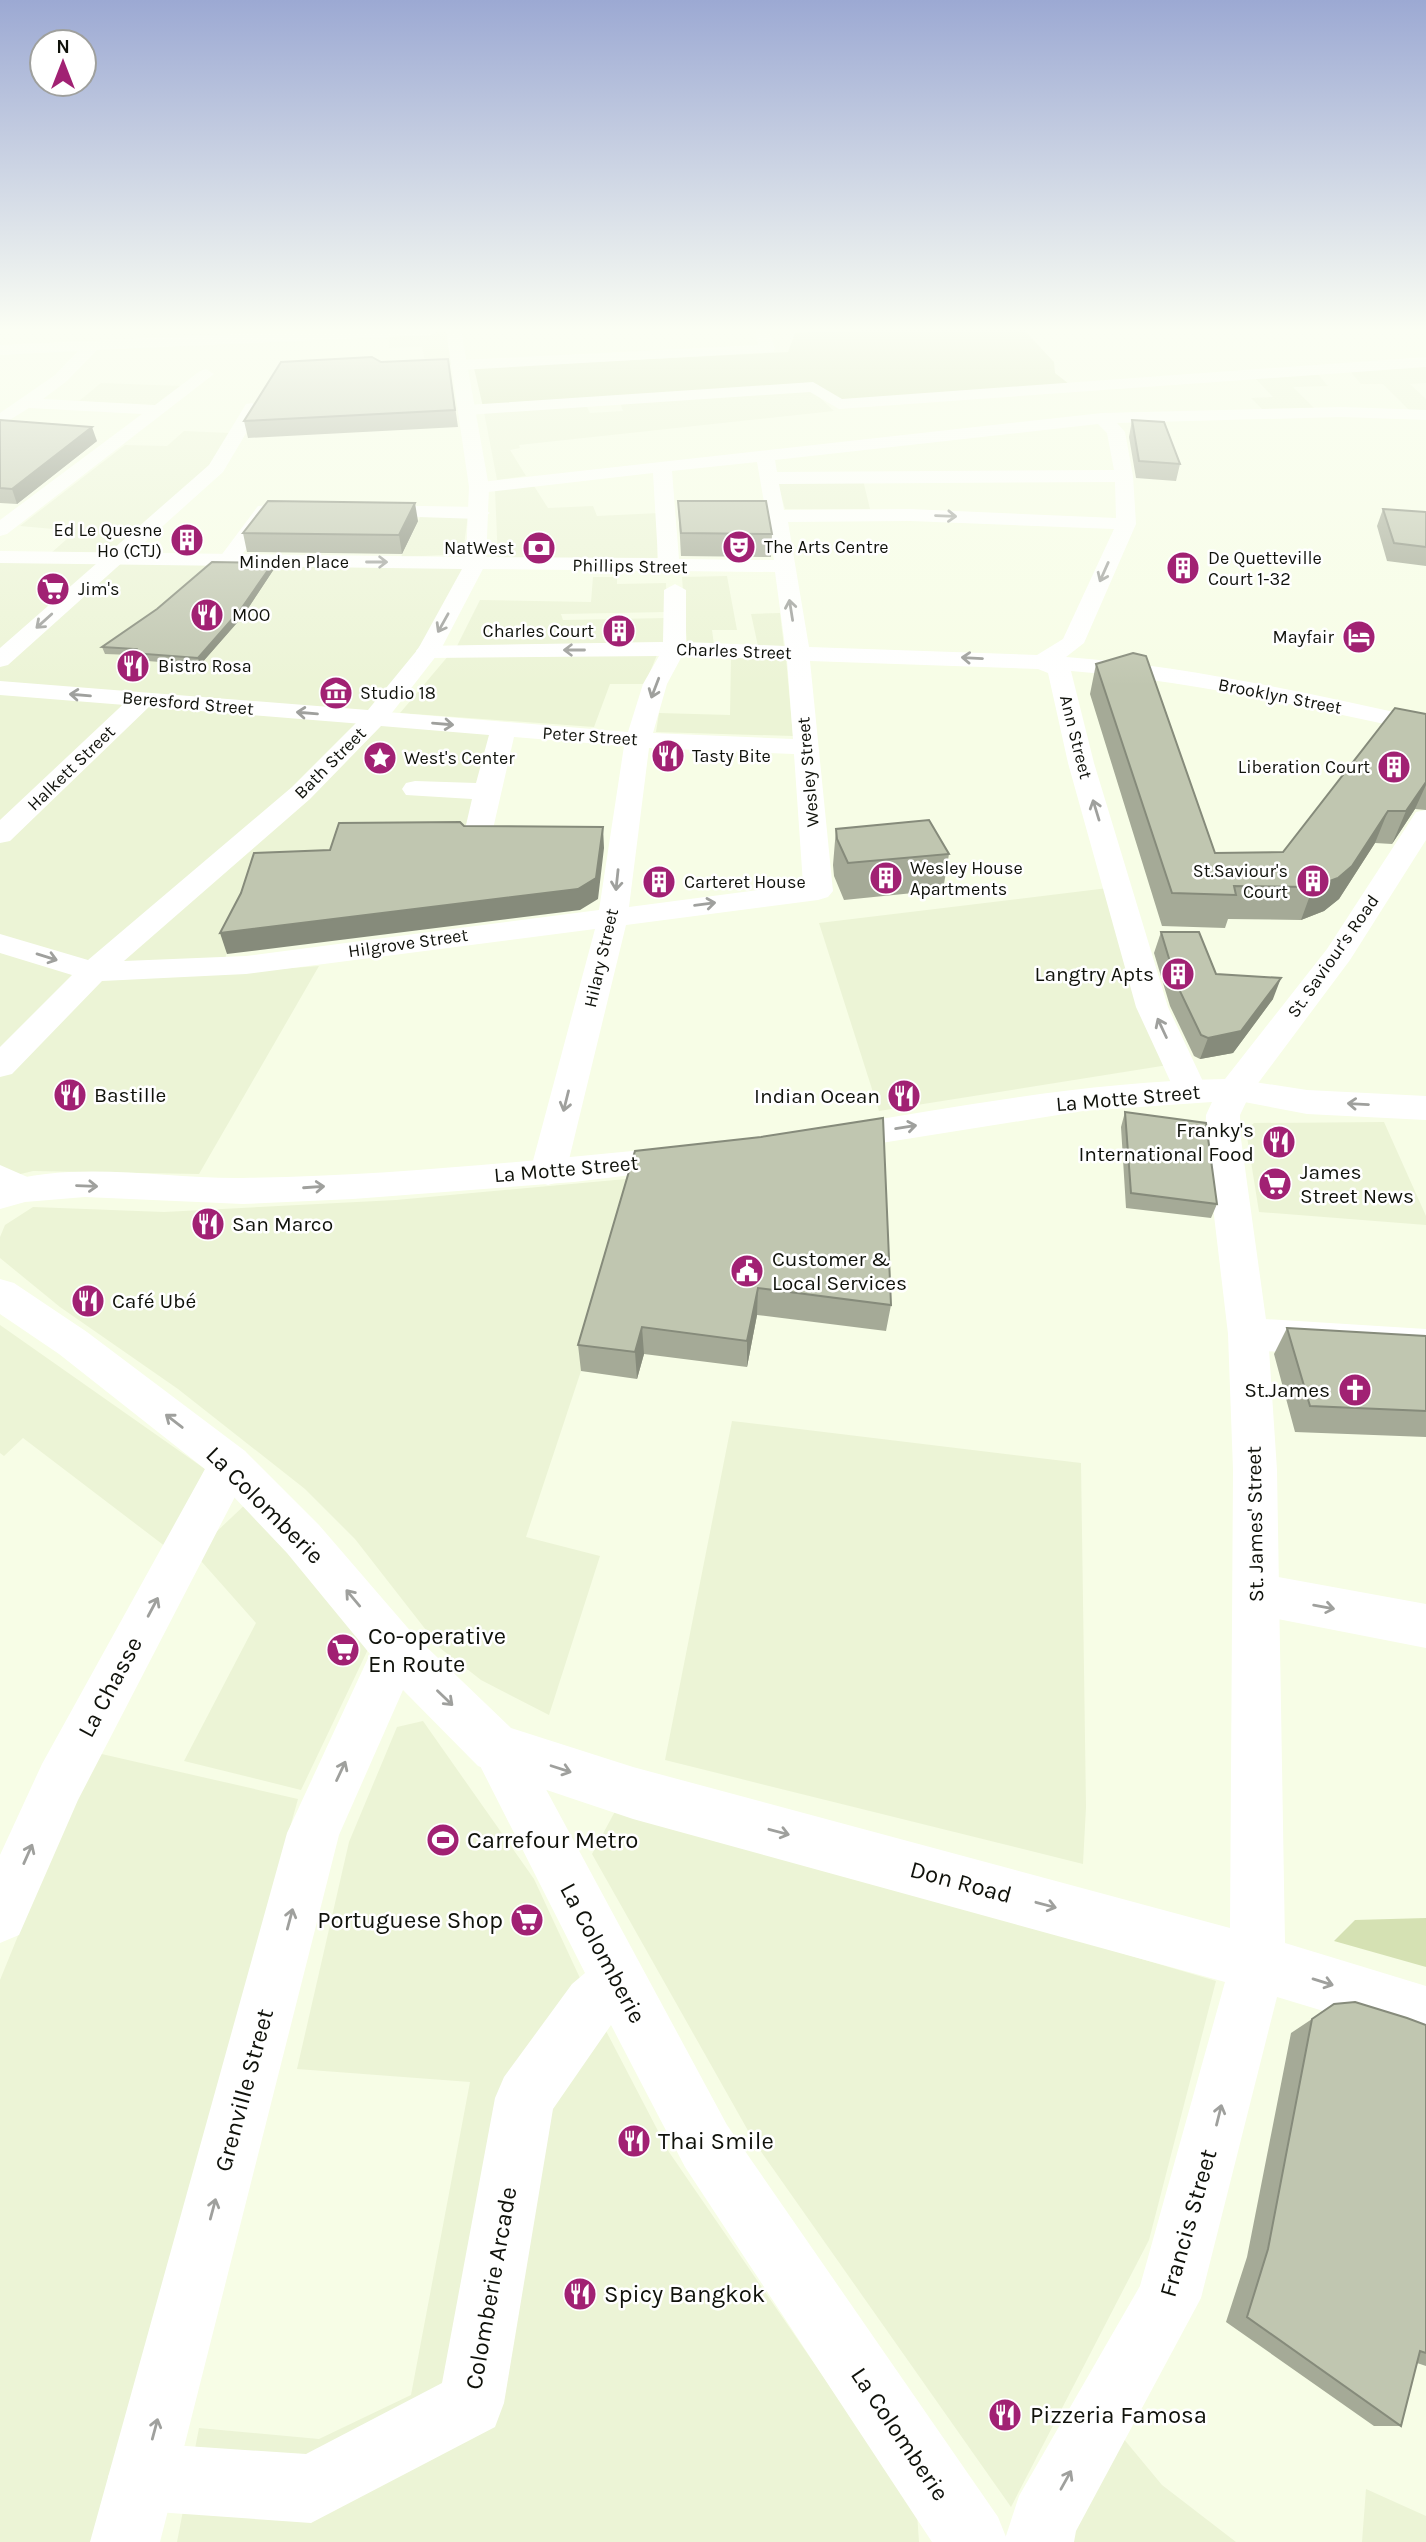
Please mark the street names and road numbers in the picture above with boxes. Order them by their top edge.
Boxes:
street label: Minden Place [239,551,349,573]
street label: Phillips Street [572,554,688,578]
street label: Charles Street [676,638,792,664]
street label: Brooklyn Street [1216,673,1344,719]
street label: Beresford Street [121,686,255,720]
street label: Ann Street [1055,693,1097,781]
street label: Wesley Street [792,716,824,828]
street label: Halkett Street [23,720,120,815]
street label: Bath Street [290,722,371,803]
street label: Peter Street [542,722,639,750]
street label: St. Saviour's Road [1282,890,1384,1022]
street label: Hilary Street [579,906,623,1010]
street label: Hilgrove Street [347,924,470,962]
street label: La Motte Street [1055,1080,1201,1116]
street label: La Motte Street [493,1151,639,1187]
street label: La Colomberie [200,1440,330,1570]
street label: St. James' Street [1242,1446,1268,1602]
street label: La Chasse [72,1632,148,1742]
street label: Don Road [907,1855,1015,1909]
street label: La Colomberie [554,1878,652,2028]
street label: Grenville Street [209,2005,279,2175]
street label: Francis Street [1153,2146,1223,2300]
street label: Colomberie Arcade [459,2185,523,2391]
street label: La Colomberie [845,2362,955,2506]

